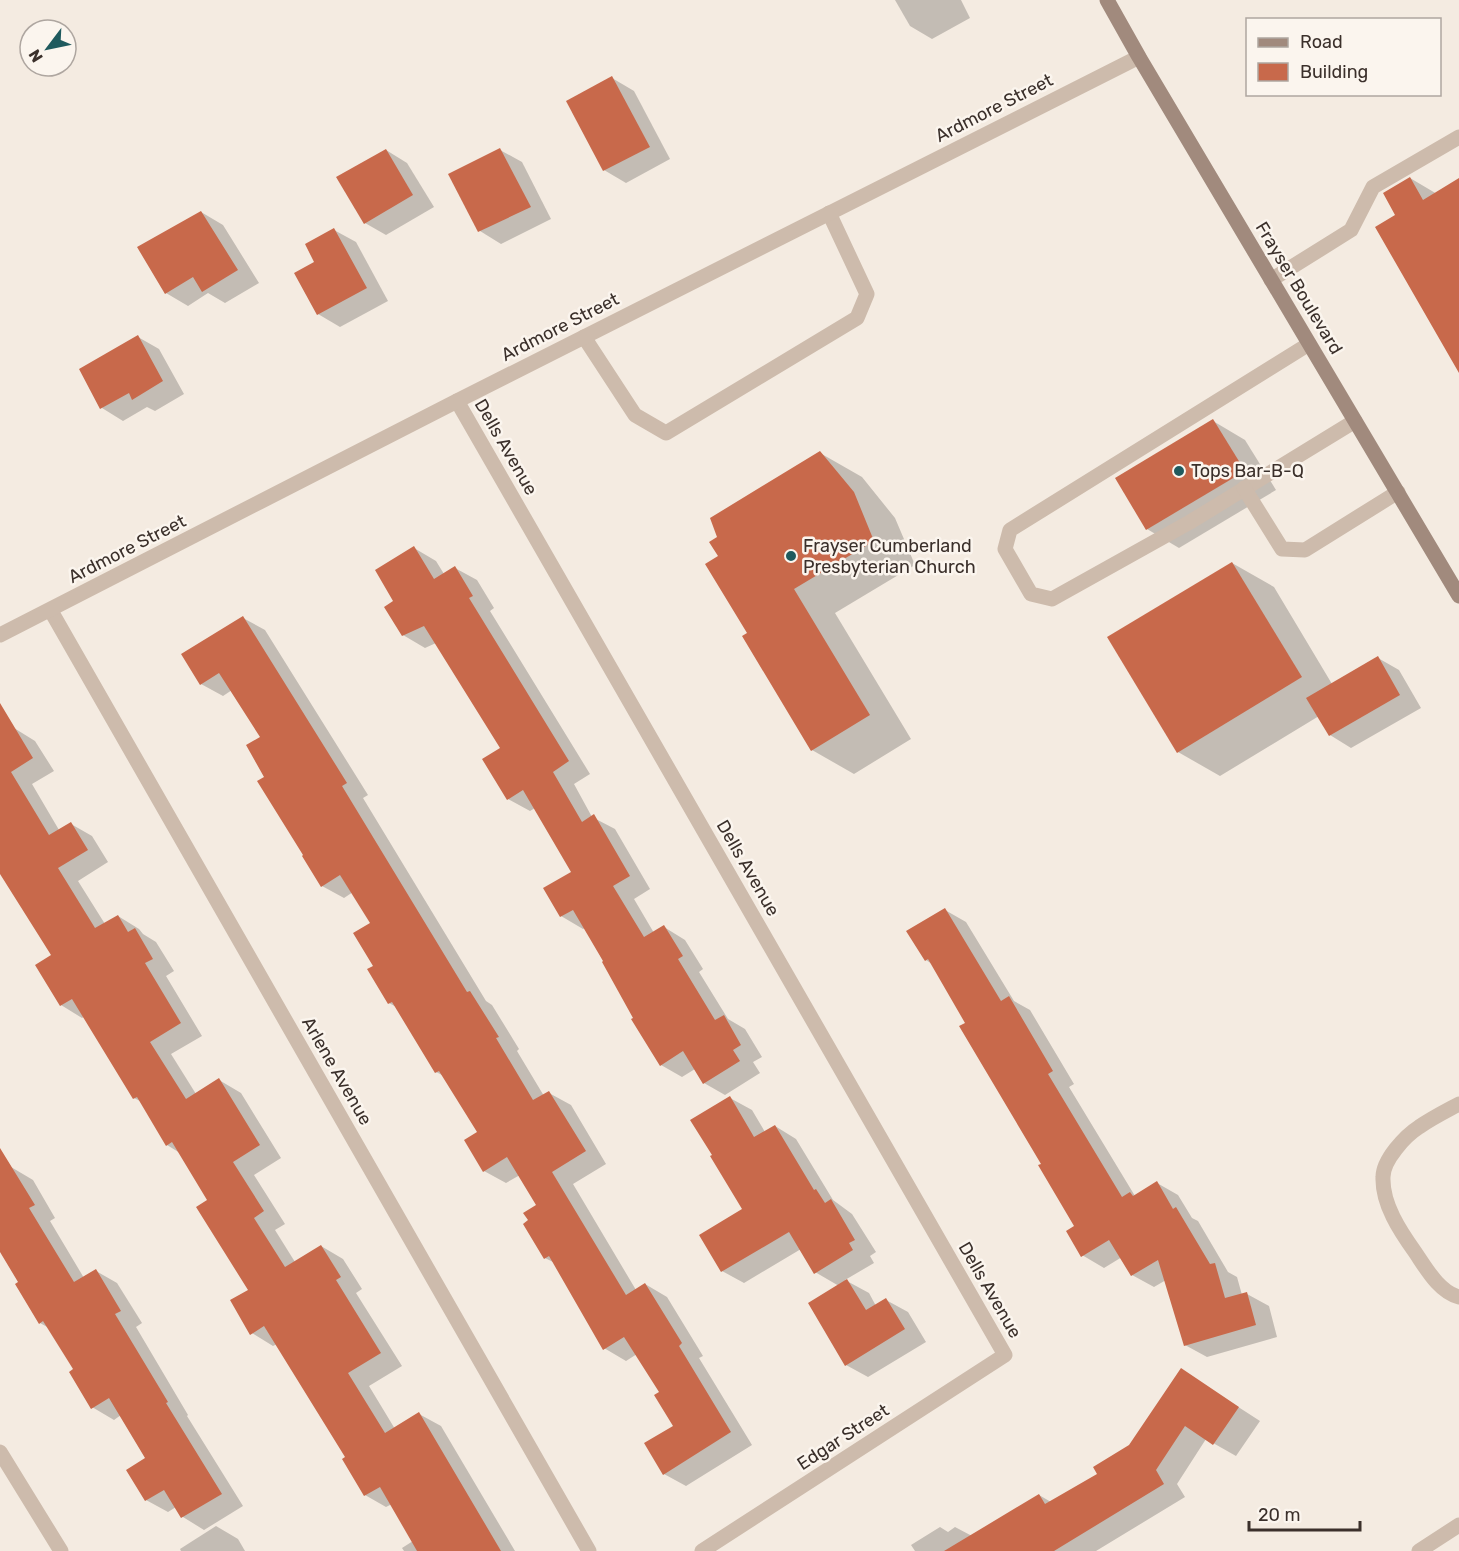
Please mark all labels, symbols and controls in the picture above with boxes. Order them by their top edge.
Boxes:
north arrow [18,18,78,78]
legend [1246,18,1441,96]
text: Road [1300,31,1343,53]
text: N [25,46,47,66]
text: Building [1300,61,1368,83]
street label: Ardmore Street [932,69,1056,147]
street label: Frayser Boulevard [1251,218,1347,358]
street label: Ardmore Street [498,288,622,366]
street label: Dells Avenue [470,395,542,499]
place label: Tops Bar-B-Q [1191,460,1304,482]
marker: Tops Bar-B-Q [1172,464,1186,478]
street label: Ardmore Street [65,510,189,588]
place label: Frayser Cumberland Presbyterian Church [803,535,976,578]
marker: Frayser Cumberland Presbyterian Church [784,549,798,563]
street label: Dells Avenue [712,816,784,920]
street label: Arlene Avenue [297,1013,377,1129]
street label: Dells Avenue [954,1238,1026,1342]
street label: Edgar Street [793,1399,893,1475]
scale bar [1249,1494,1360,1532]
text: 20 m [1258,1504,1300,1526]

